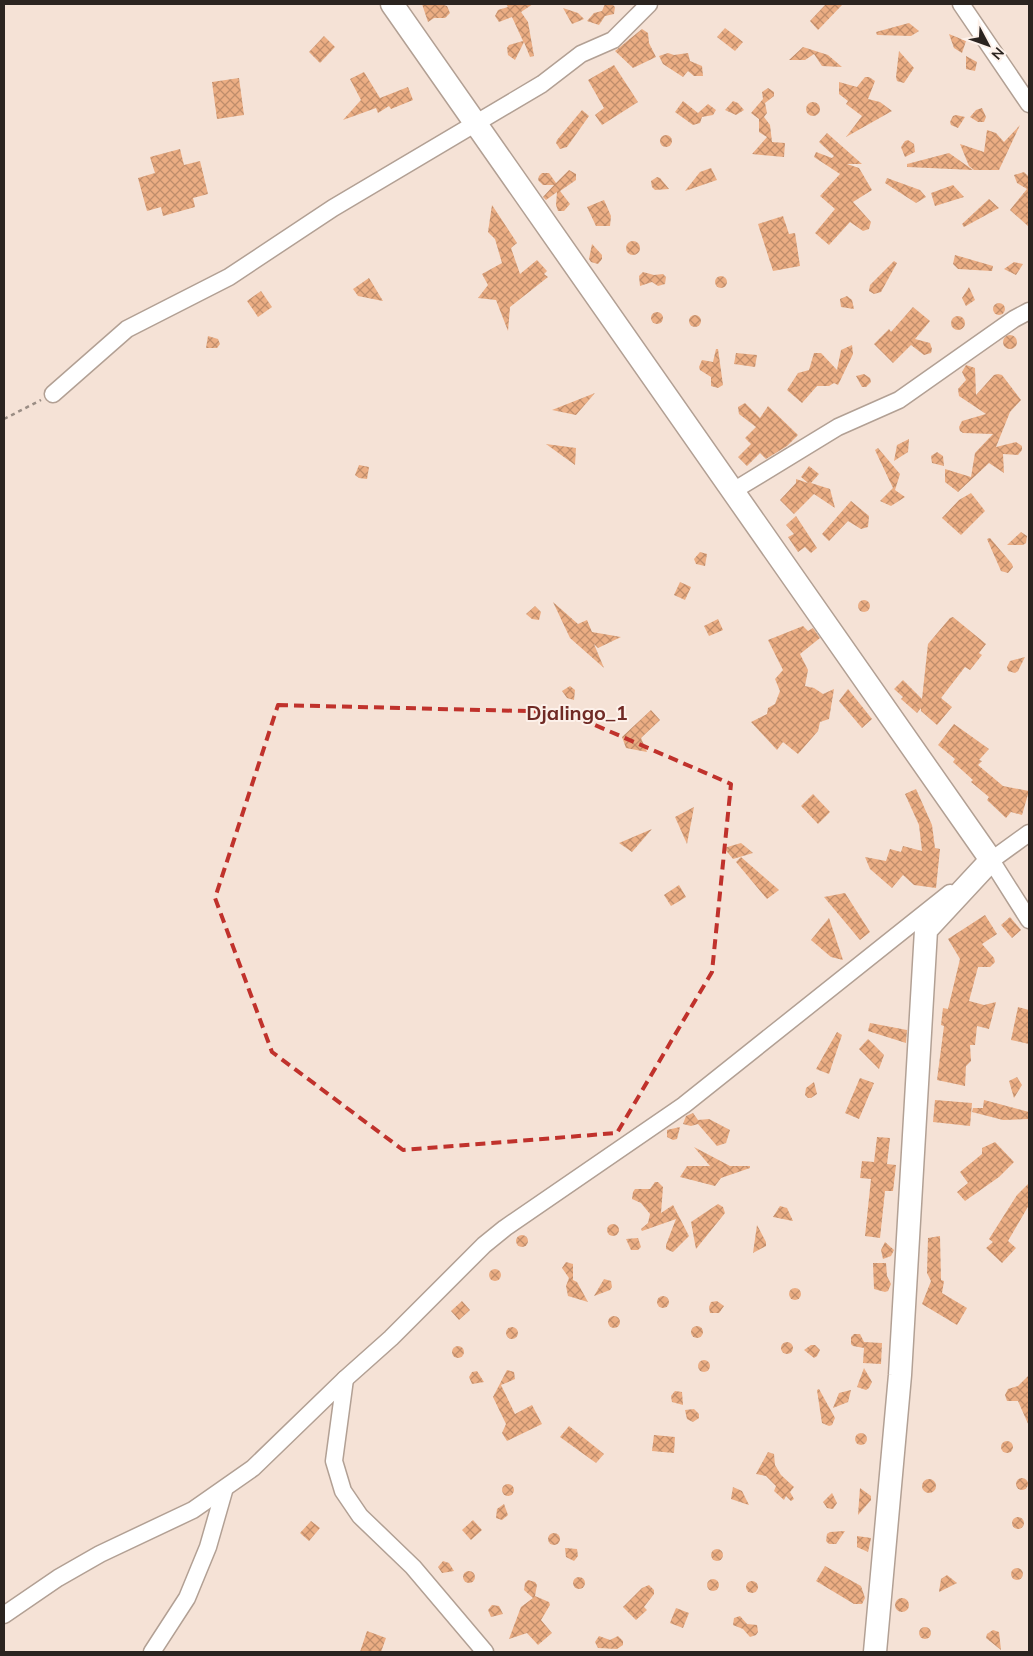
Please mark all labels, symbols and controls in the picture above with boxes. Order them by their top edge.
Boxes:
north arrow [963,20,1013,70]
text: N [988,44,1008,63]
district label: Djalingo_1 [526,700,628,725]

